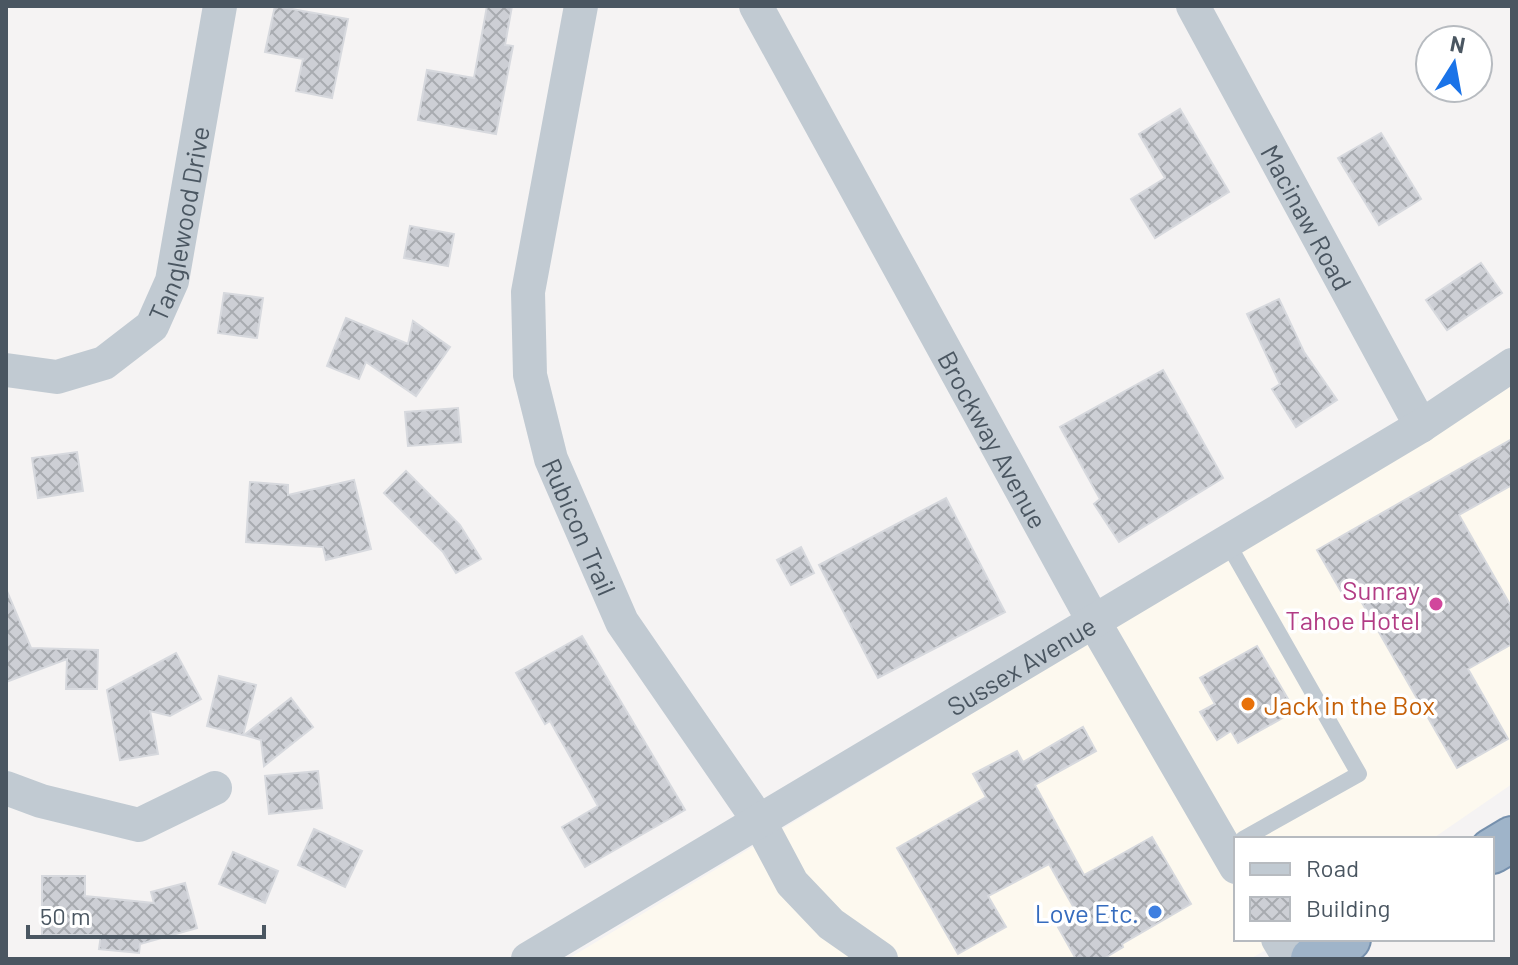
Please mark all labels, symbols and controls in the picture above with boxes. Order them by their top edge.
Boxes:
north arrow [1414,24,1494,104]
text: N [1448,29,1468,58]
street label: Tanglewood Drive [141,123,214,326]
street label: Macinaw Road [1256,139,1359,295]
street label: Brockway Avenue [932,345,1055,533]
street label: Rubicon Trail [537,453,624,600]
place label: Sunray Tahoe Hotel [1285,574,1420,635]
marker: Sunray Tahoe Hotel [1427,595,1445,613]
street label: Sussex Avenue [941,609,1101,721]
place label: Jack in the Box [1264,689,1435,720]
marker: Jack in the Box [1239,695,1257,713]
legend [1234,837,1494,941]
text: Road [1306,853,1359,882]
scale bar [28,889,264,939]
text: Building [1306,893,1390,922]
place label: Love Etc. [1035,897,1139,928]
text: 50 m [40,901,91,930]
marker: Love Etc. [1146,903,1164,921]

